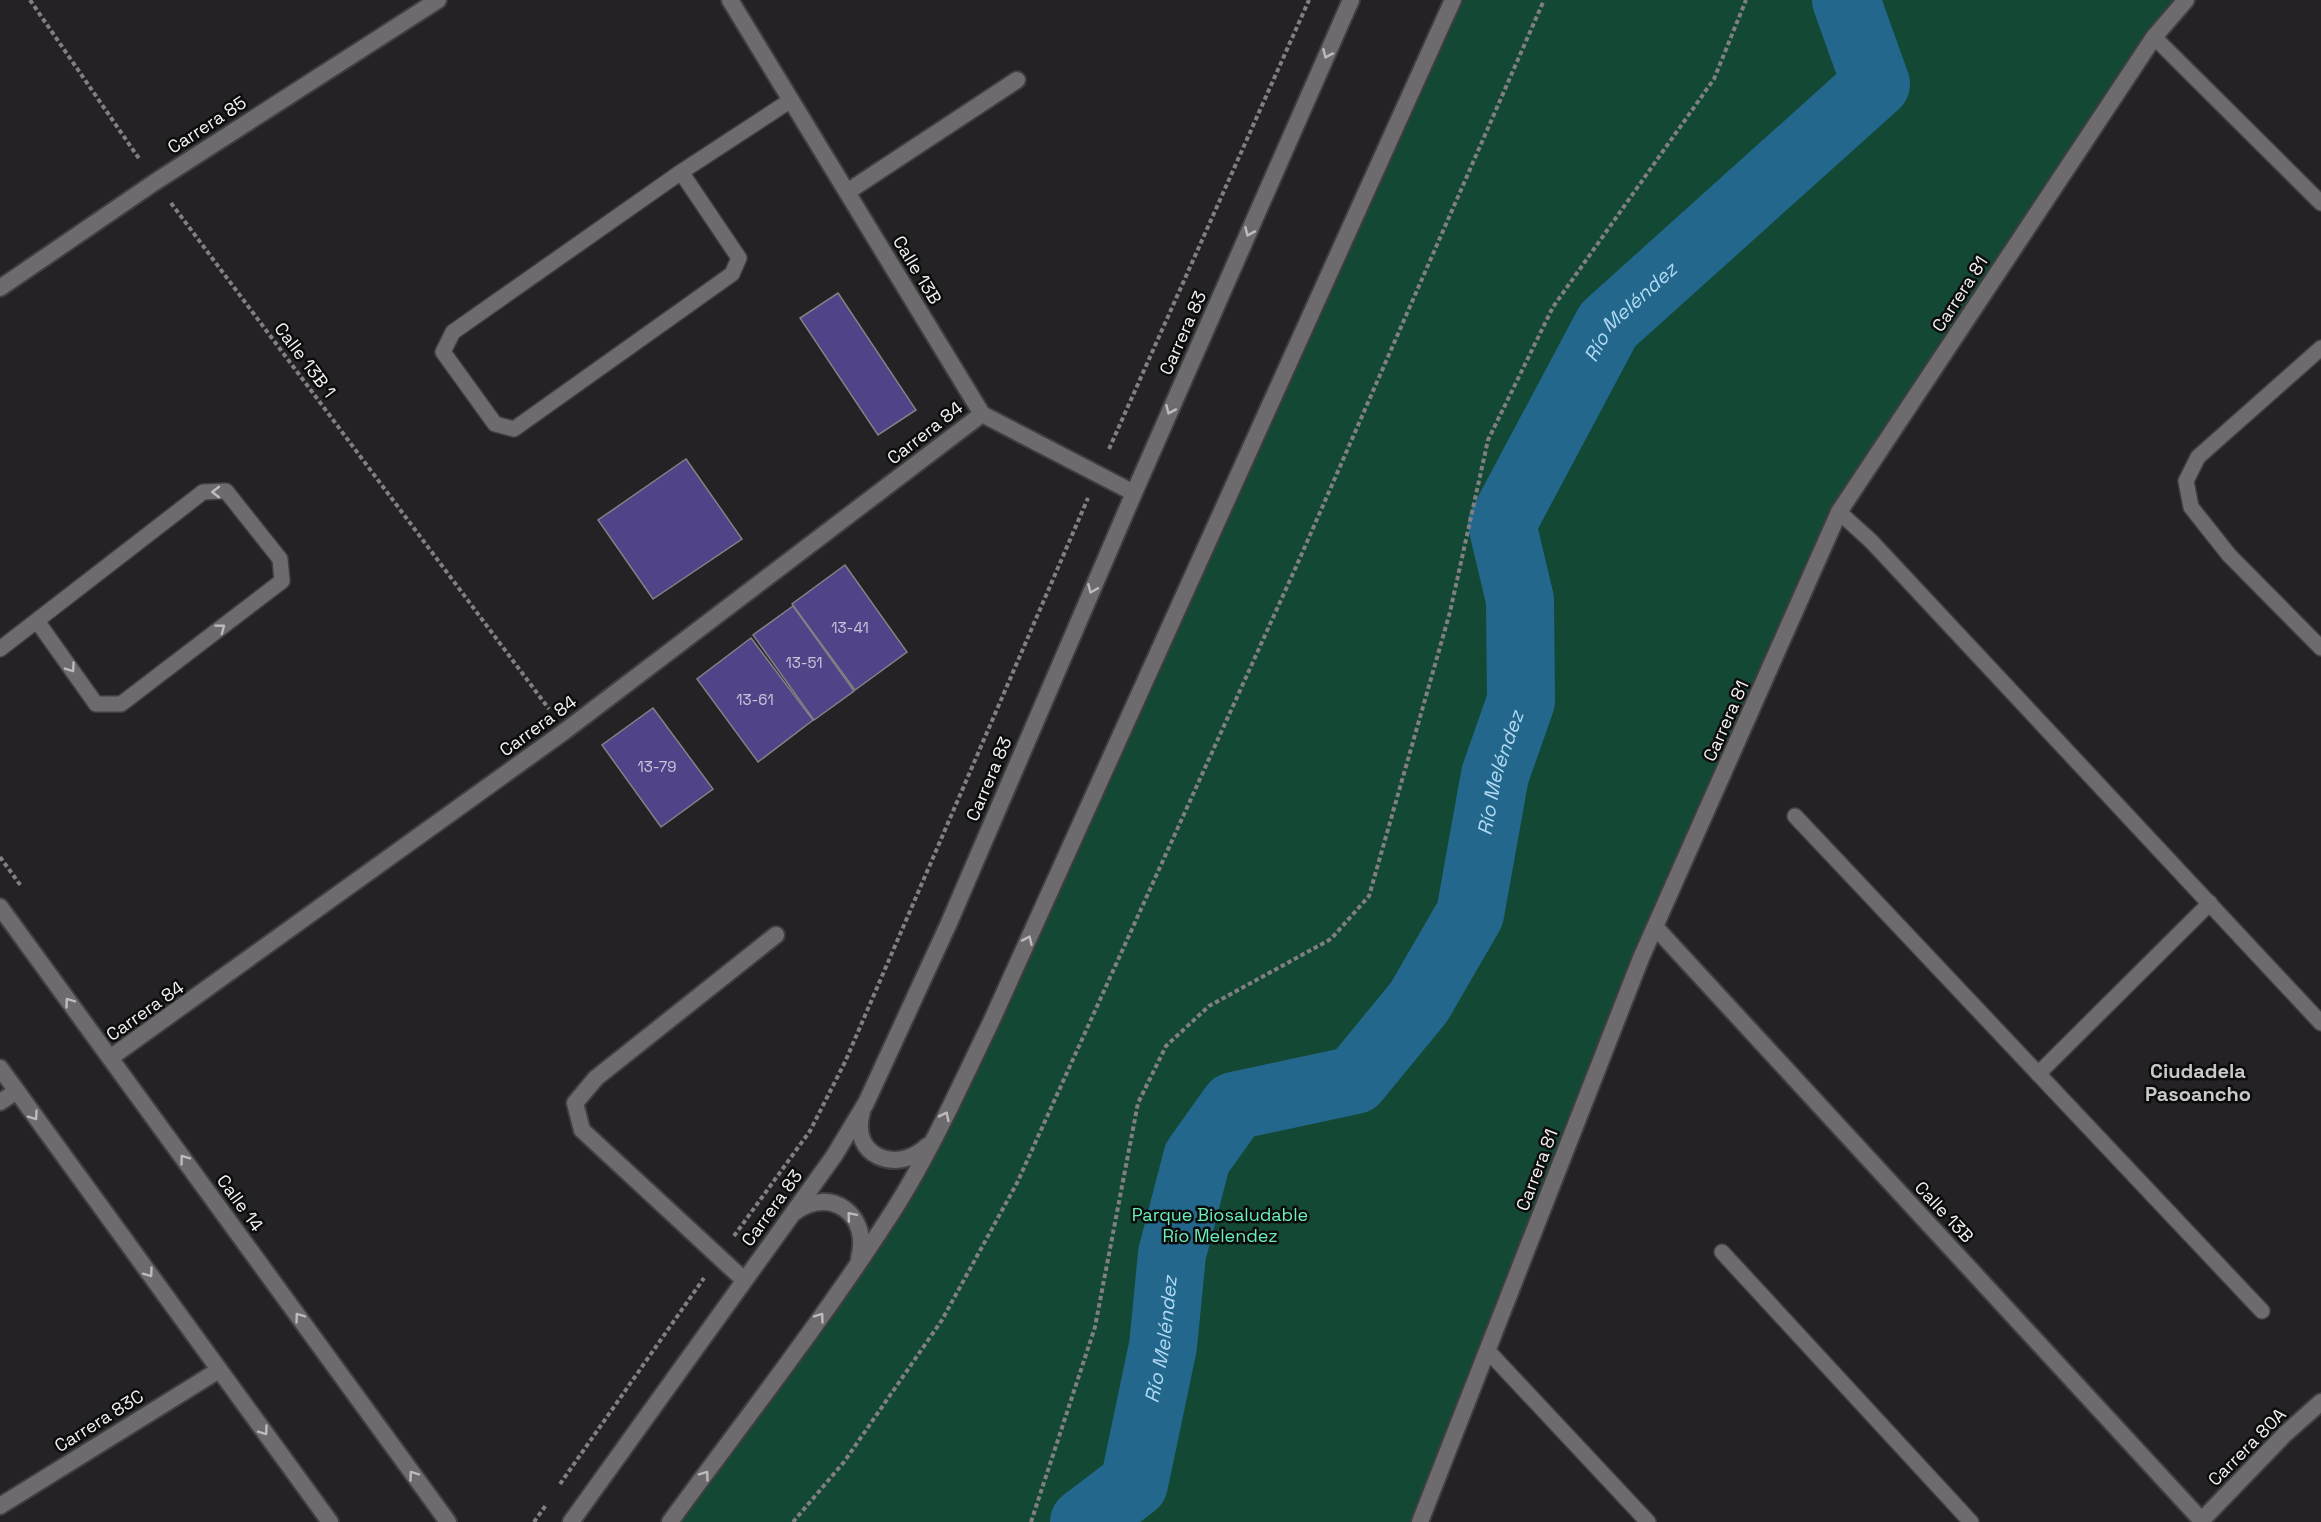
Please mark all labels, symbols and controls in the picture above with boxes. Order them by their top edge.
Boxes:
one-way arrow [1323,47,1335,58]
street label: Carrera 85 [163,91,250,159]
one-way arrow [1244,226,1256,237]
street label: Calle 13B [888,231,947,308]
street label: Carrera 81 [1927,251,1993,336]
water label: Río Meléndez [1578,255,1683,366]
street label: Carrera 83 [1154,287,1211,378]
street label: Calle 13B 1 [270,317,341,402]
street label: Carrera 84 [882,396,967,469]
one-way arrow [1165,404,1177,415]
one-way arrow [211,486,220,498]
one-way arrow [1087,583,1099,594]
house number: 13-41 [831,618,869,637]
one-way arrow [215,624,226,635]
house number: 13-51 [785,653,823,672]
one-way arrow [63,662,74,673]
street label: Carrera 81 [1698,677,1754,765]
street label: Carrera 84 [495,690,581,761]
house number: 13-61 [736,690,774,709]
water label: Río Meléndez [1471,706,1530,837]
street label: Carrera 83 [960,733,1017,824]
house number: 13-79 [638,757,676,776]
one-way arrow [1021,935,1033,946]
street label: Carrera 84 [101,975,188,1046]
one-way arrow [65,997,76,1008]
district label: Ciudadela Pasoancho [2145,1058,2251,1107]
one-way arrow [27,1109,38,1120]
one-way arrow [938,1112,950,1123]
street label: Carrera 81 [1510,1126,1563,1214]
one-way arrow [180,1155,191,1166]
street label: Carrera 83 [736,1165,807,1251]
street label: Calle 14 [212,1170,269,1236]
street label: Calle 13B [1910,1176,1979,1247]
park label: Parque Biosaludable Río Melendez [1132,1203,1308,1247]
one-way arrow [847,1212,858,1223]
one-way arrow [142,1267,153,1278]
water label: Río Meléndez [1138,1273,1183,1405]
one-way arrow [295,1313,306,1324]
one-way arrow [812,1313,823,1324]
street label: Carrera 83C [50,1384,148,1457]
street label: Carrera 80A [2203,1403,2291,1491]
one-way arrow [257,1424,268,1435]
one-way arrow [410,1470,421,1481]
one-way arrow [698,1470,709,1481]

